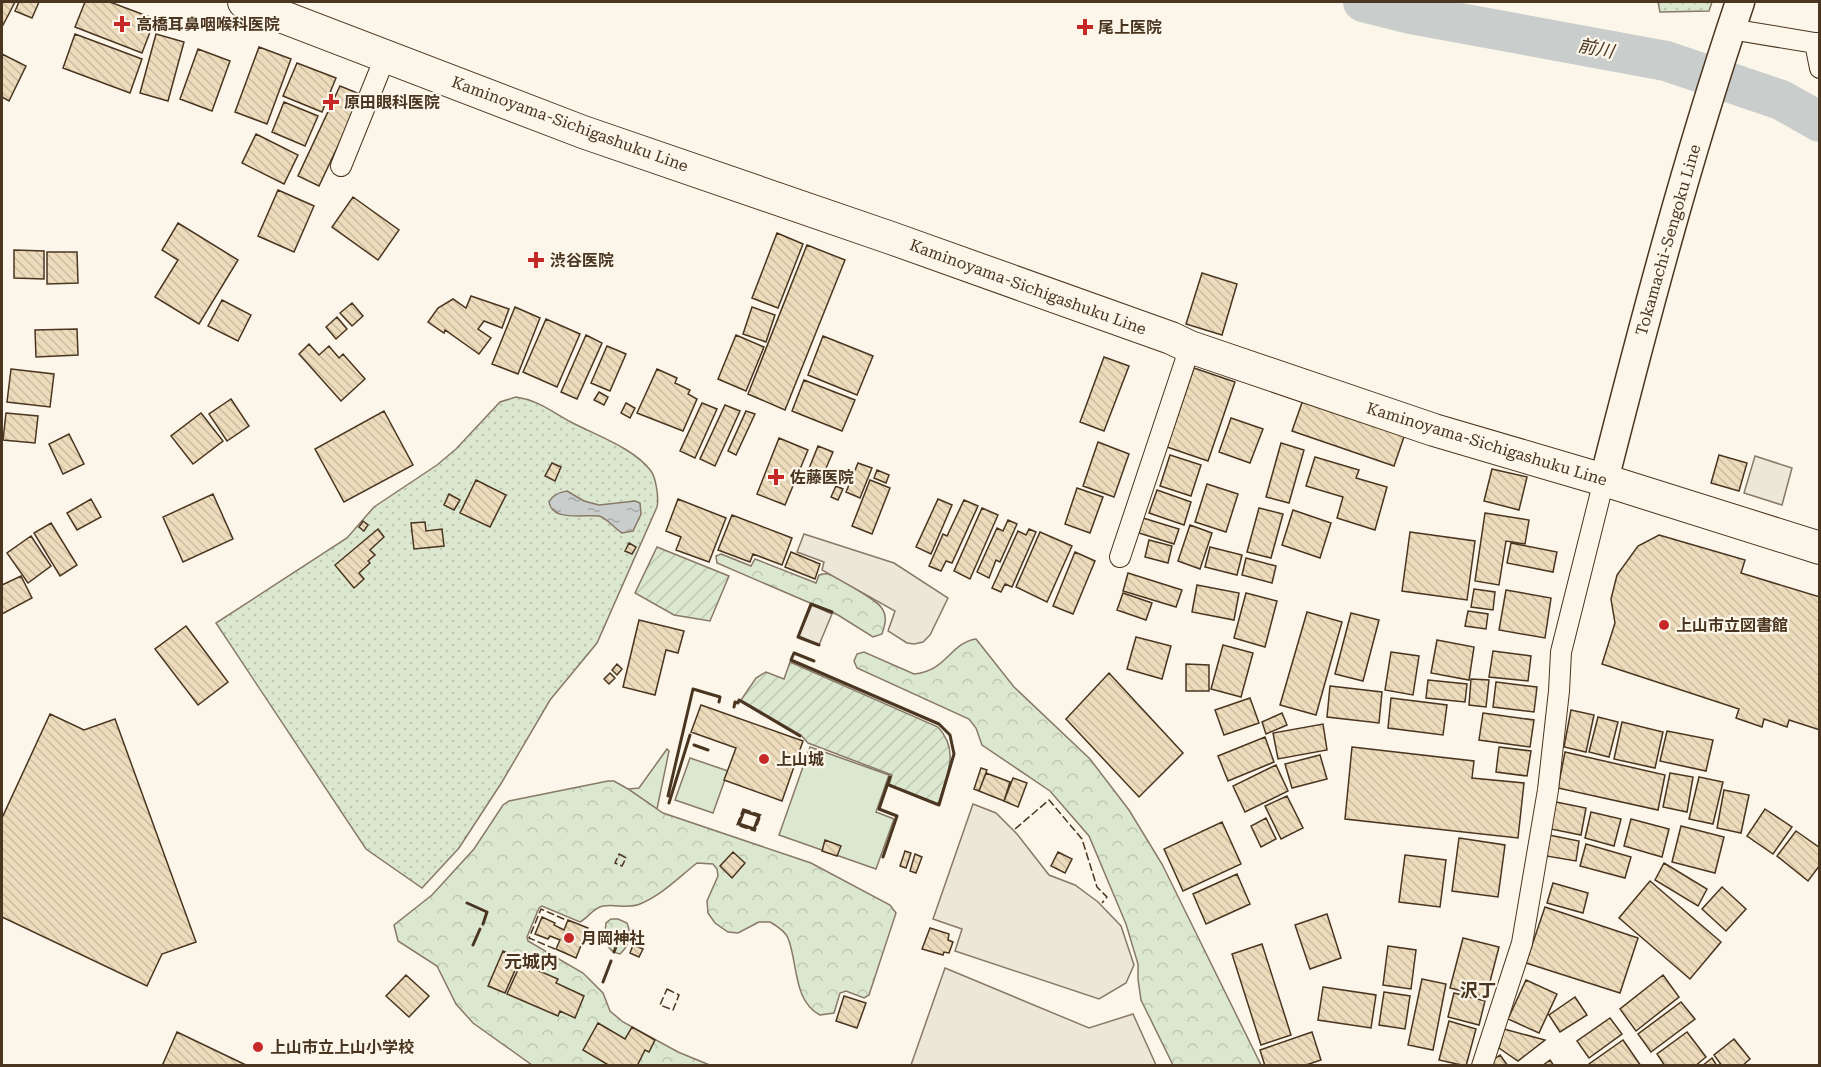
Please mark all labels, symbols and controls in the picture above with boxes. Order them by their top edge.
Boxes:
marker: 高橋耳鼻咽喉科医院 [113,15,131,33]
place label: 高橋耳鼻咽喉科医院 [136,15,280,34]
marker: 尾上医院 [1076,18,1094,36]
place label: 尾上医院 [1098,18,1162,37]
water label: 前川 [1576,34,1618,62]
street label: Kaminoyama-Sichigashuku Line [449,72,691,176]
marker: 原田眼科医院 [322,93,340,111]
place label: 原田眼科医院 [344,93,440,112]
street label: Tokamachi-Sengoku Line [1632,142,1705,338]
street label: Kaminoyama-Sichigashuku Line [907,235,1149,339]
marker: 渋谷医院 [527,251,545,269]
place label: 渋谷医院 [550,251,614,270]
street label: Kaminoyama-Sichigashuku Line [1364,398,1610,490]
marker: 佐藤医院 [767,468,785,486]
place label: 佐藤医院 [789,468,854,487]
place label: 上山市立図書館 [1676,616,1788,635]
marker: 上山市立図書館 [1657,618,1671,632]
place label: 上山城 [776,750,824,769]
marker: 上山城 [757,752,771,766]
place label: 月岡神社 [581,929,645,948]
marker: 月岡神社 [562,931,576,945]
district label: 元城内 [504,951,558,972]
district label: 沢丁 [1460,980,1496,1001]
place label: 上山市立上山小学校 [270,1038,414,1057]
marker: 上山市立上山小学校 [251,1040,265,1054]

